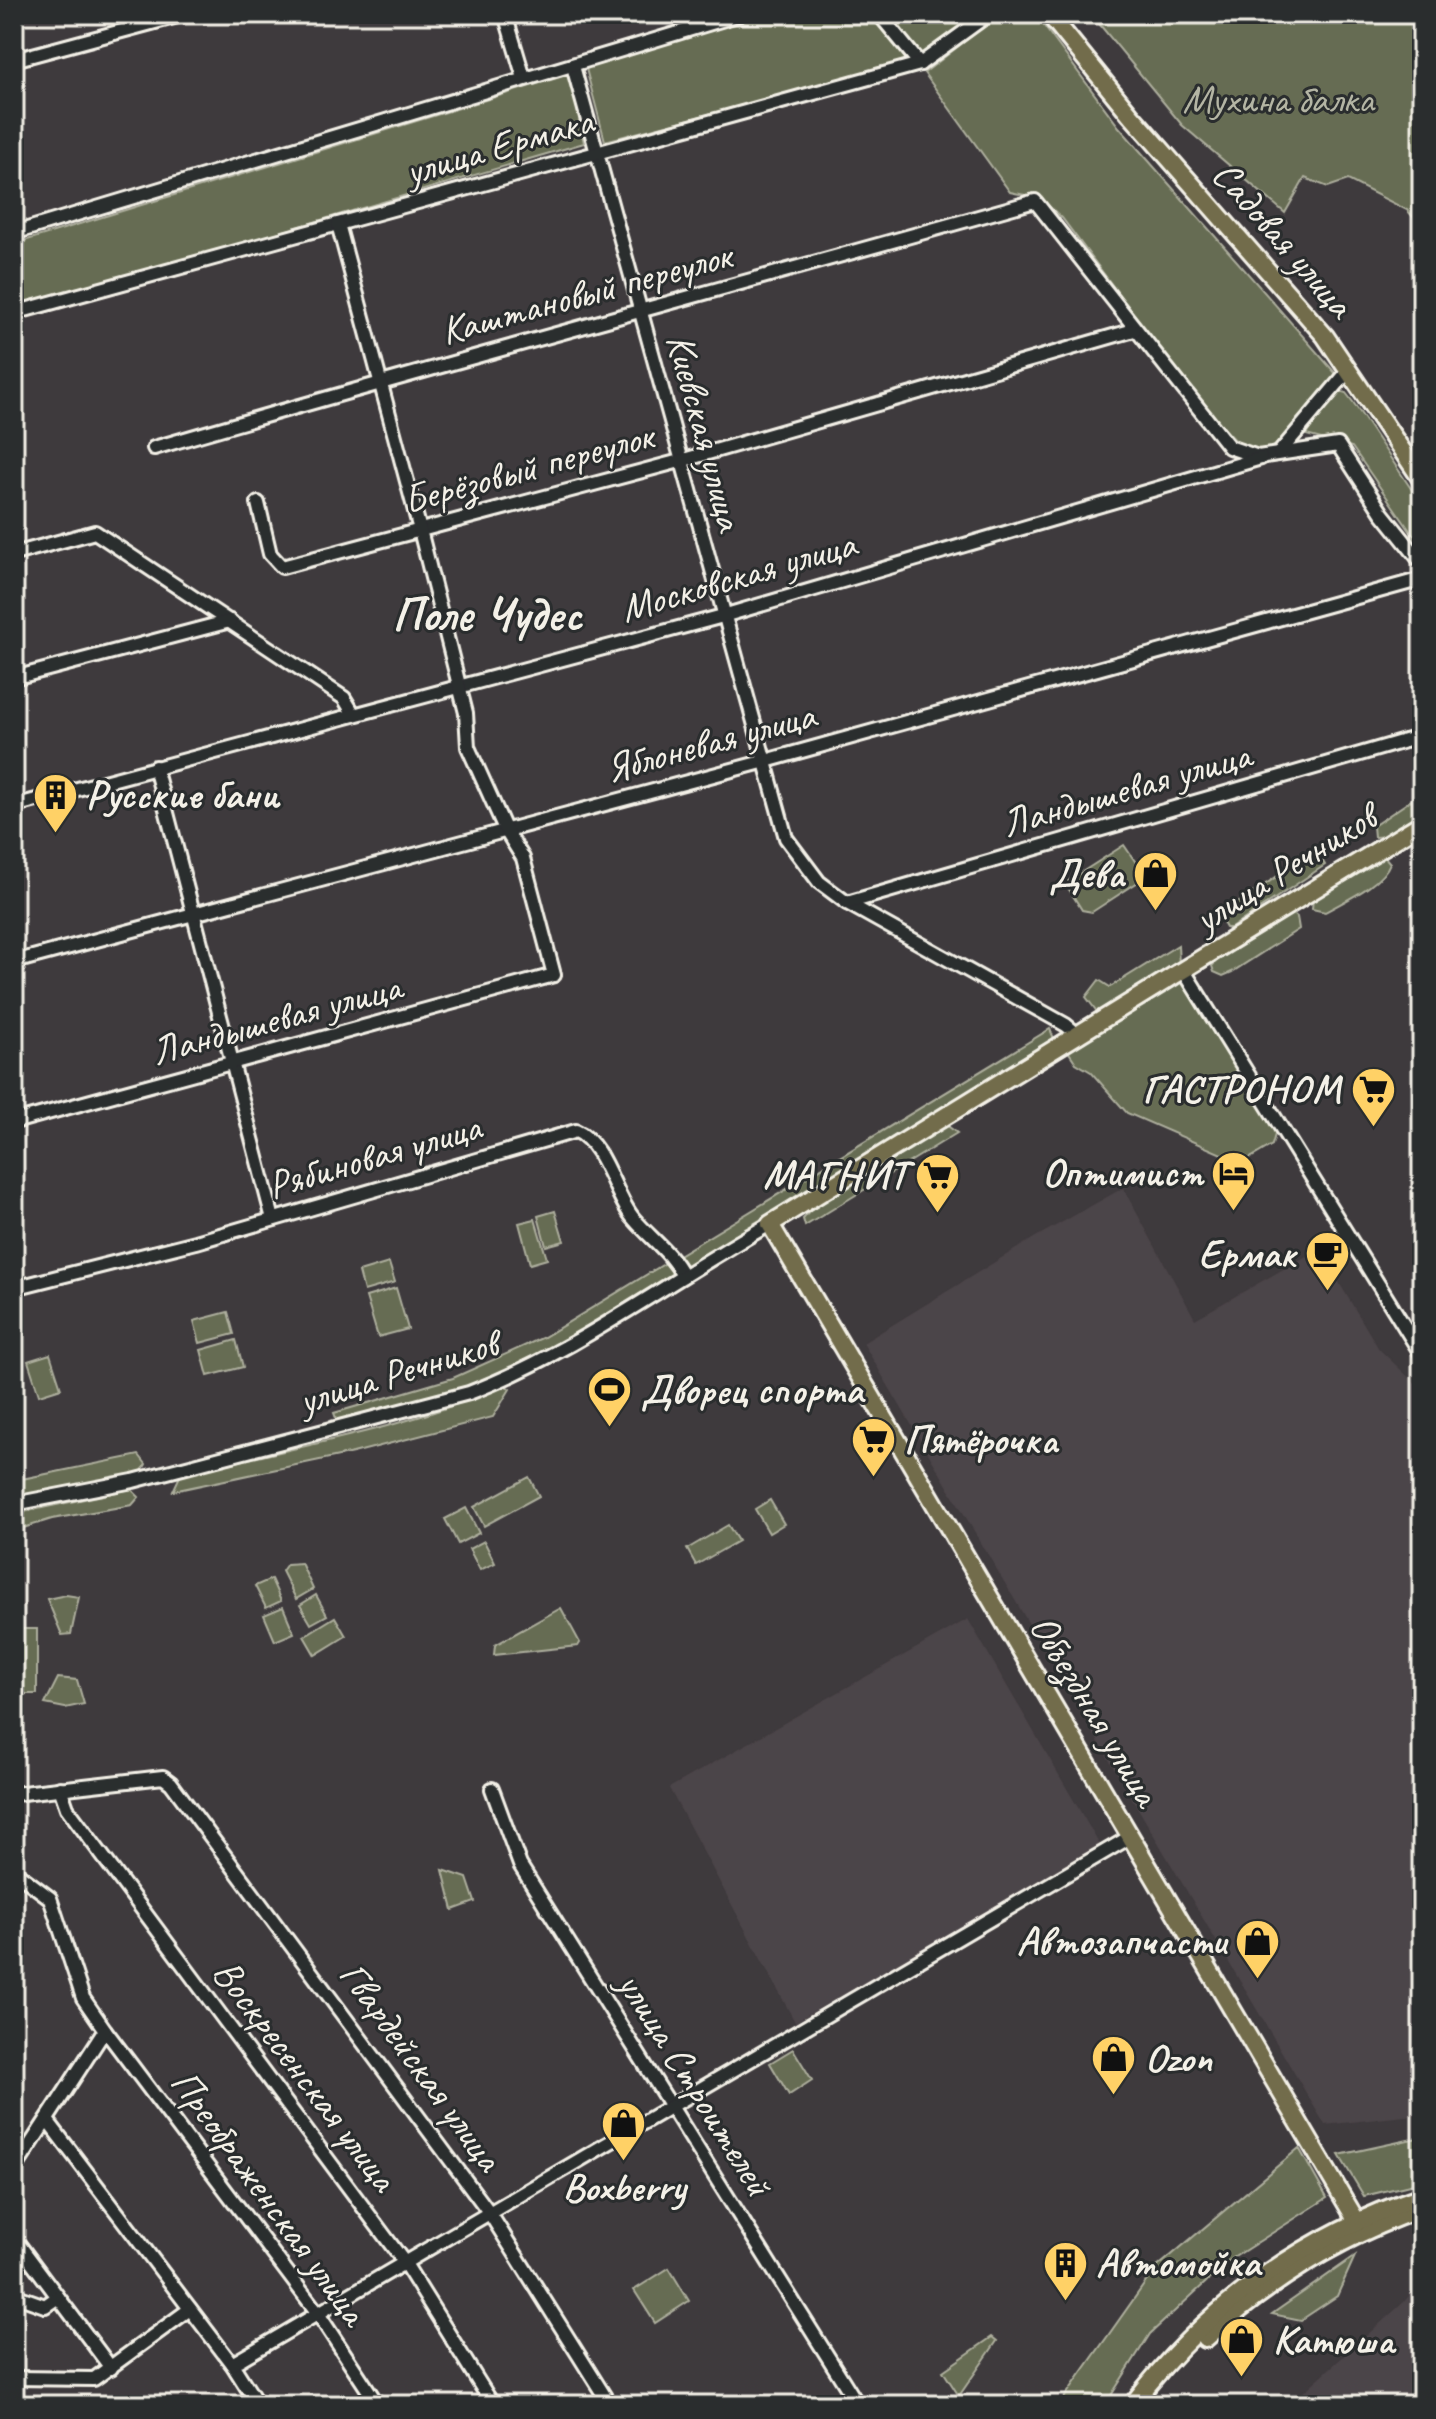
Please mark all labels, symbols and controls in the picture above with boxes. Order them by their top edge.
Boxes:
park label: Мухина балка [1183,74,1376,124]
street label: улица Ермака [398,95,601,197]
street label: Садовая улица [1201,150,1366,330]
street label: Каштановый переулок [435,229,740,356]
street label: Киевская улица [655,328,756,538]
street label: Берёзовый переулок [398,410,661,525]
street label: Московская улица [615,518,864,633]
district label: Поле Чудес [392,584,583,644]
street label: Яблоневая улица [600,689,823,794]
street label: Ландышевая улица [996,729,1260,848]
place label: Русские бани [86,770,282,820]
building icon: Русские бани [31,771,79,834]
street label: улица Речников [1183,788,1392,945]
place label: Дева [1049,849,1126,899]
shop icon: Дева [1131,850,1179,913]
street label: Ландышевая улица [146,961,410,1076]
place label: ГАСТРОНОМ [1142,1064,1344,1114]
supermarket icon: ГАСТРОНОМ [1349,1065,1397,1128]
street label: Рябиновая улица [262,1101,489,1210]
place label: Оптимист [1042,1148,1205,1198]
hotel icon: Оптимист [1210,1149,1258,1212]
place label: МАГНИТ [763,1150,916,1200]
supermarket icon: МАГНИТ [914,1151,962,1214]
place label: Ермак [1199,1229,1298,1279]
cafe icon: Ермак [1303,1230,1351,1293]
street label: улица Речников [291,1316,511,1427]
place label: Дворец спорта [641,1365,866,1415]
sports icon: Дворец спорта [586,1366,634,1429]
place label: Пятёрочка [904,1415,1060,1465]
supermarket icon: Пятёрочка [849,1416,897,1479]
street label: Объездная улица [1018,1605,1174,1818]
place label: Автозапчасти [1017,1916,1229,1966]
shop icon: Автозапчасти [1233,1917,1281,1980]
street label: Воскресенская улица [202,1949,410,2203]
street label: Гвардейская улица [328,1951,516,2183]
street label: улица Строителей [605,1961,785,2207]
place label: Ozon [1145,2033,1212,2083]
shop icon: Ozon [1090,2034,1138,2097]
street label: Преображенская улица [160,2059,381,2337]
shop icon: Boxberry [600,2099,648,2162]
place label: Boxberry [563,2162,689,2212]
place label: Автомойка [1096,2238,1263,2288]
building icon: Автомойка [1041,2239,1089,2302]
place label: Катюша [1273,2315,1397,2365]
shop icon: Катюша [1218,2316,1266,2379]

